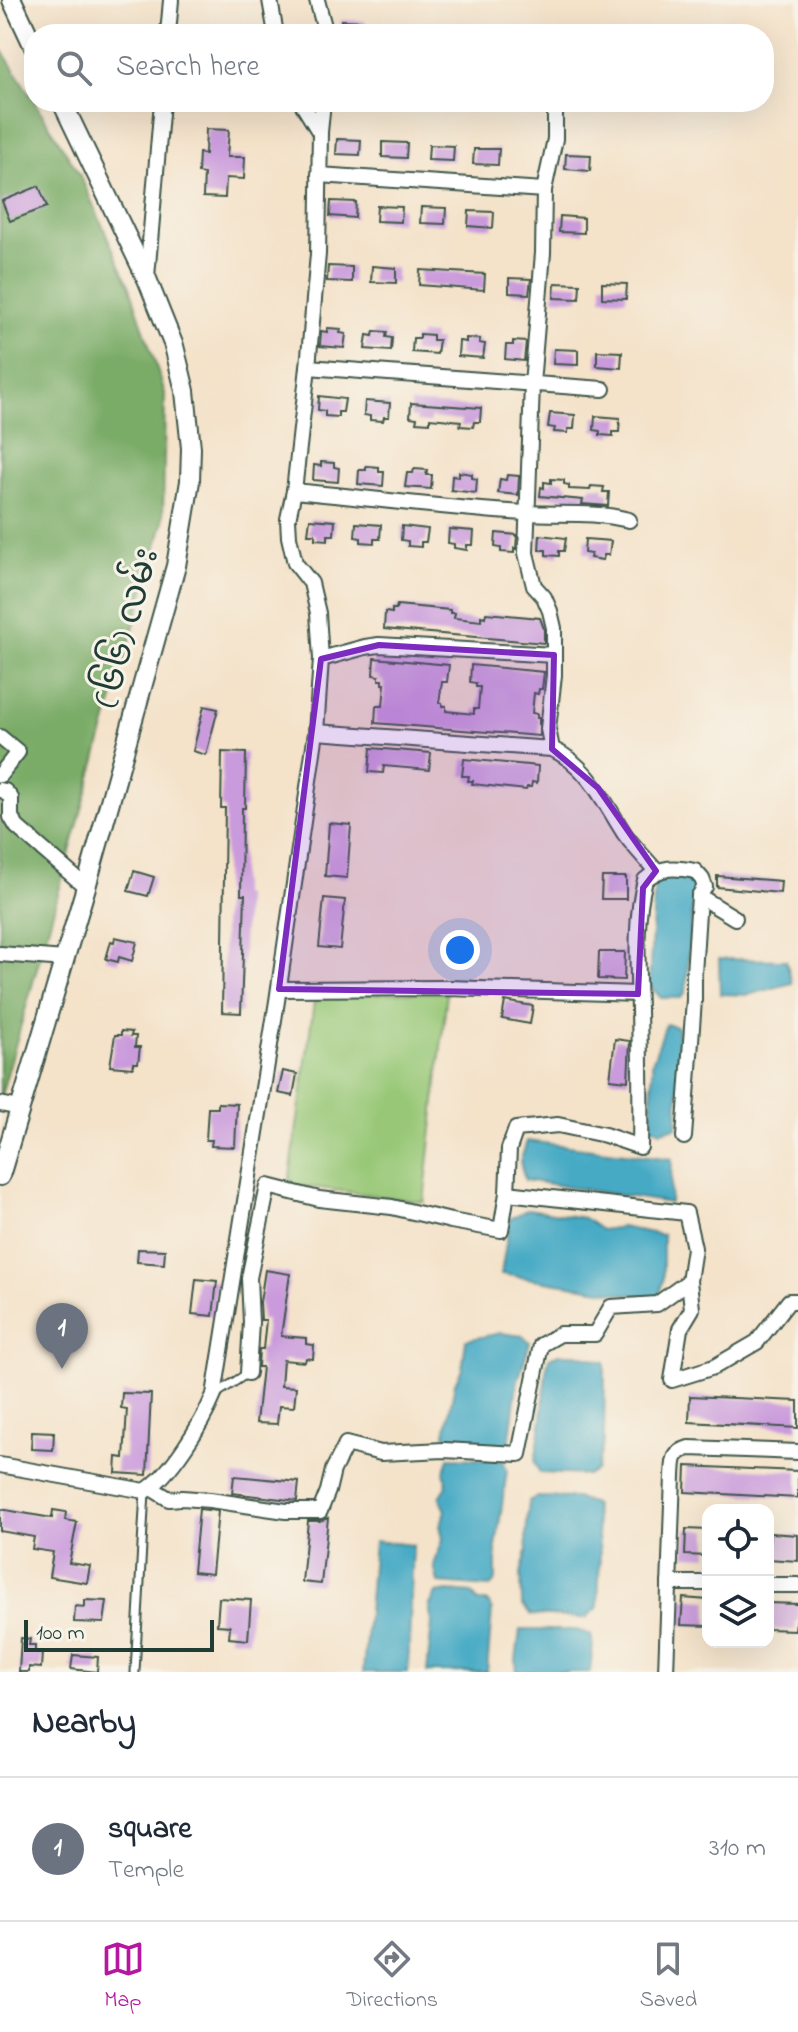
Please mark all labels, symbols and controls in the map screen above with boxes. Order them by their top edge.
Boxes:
search box [24,24,774,112]
icon: search [52,46,96,90]
text: Search here [116,46,260,90]
street label: (၆၆) လမ်း [80,542,175,714]
your location [440,930,480,970]
pin: 1 [36,1303,88,1369]
map controls [702,1504,774,1648]
button: locate [702,1504,774,1576]
button: layers [702,1576,774,1648]
scale bar [24,1616,214,1652]
text: 100 m [36,1618,85,1650]
text: Nearby [32,1699,136,1749]
text: square [108,1808,192,1852]
text: 1 [54,1830,62,1868]
text: 310 m [709,1830,766,1868]
text: Temple [108,1852,184,1890]
tab: Map [101,1937,145,2017]
tab: Directions [347,1937,438,2017]
tab: Saved [640,1937,697,2017]

